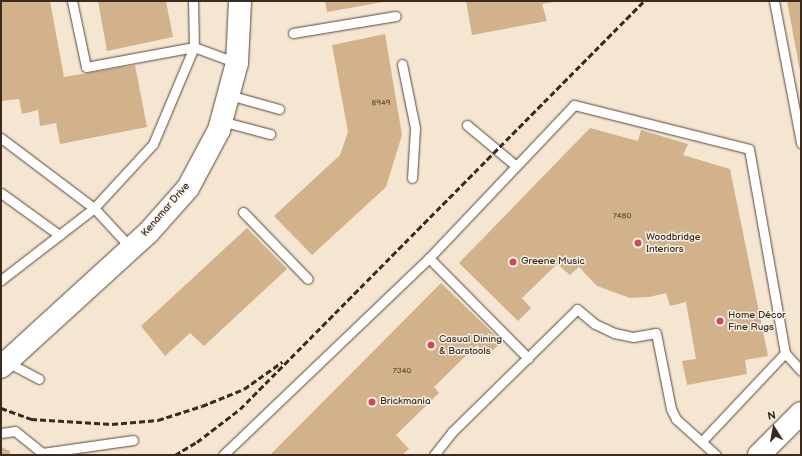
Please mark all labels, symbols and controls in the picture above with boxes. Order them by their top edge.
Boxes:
house number: 8949 [372,98,390,108]
street label: Kenamar Drive [139,181,193,239]
house number: 7480 [613,211,631,221]
place label: Woodbridge Interiors [646,231,701,254]
marker: Woodbridge Interiors [633,238,643,248]
place label: Greene Music [521,256,585,268]
marker: Greene Music [508,257,518,267]
place label: Home Décor Fine Rugs [728,309,786,332]
marker: Home Décor Fine Rugs [715,316,725,326]
place label: Casual Dining & Barstools [439,333,502,356]
marker: Casual Dining & Barstools [426,340,436,350]
house number: 7340 [393,366,411,376]
place label: Brickmania [380,396,431,408]
marker: Brickmania [367,397,377,407]
north arrow [754,408,794,448]
text: N [766,409,777,423]

